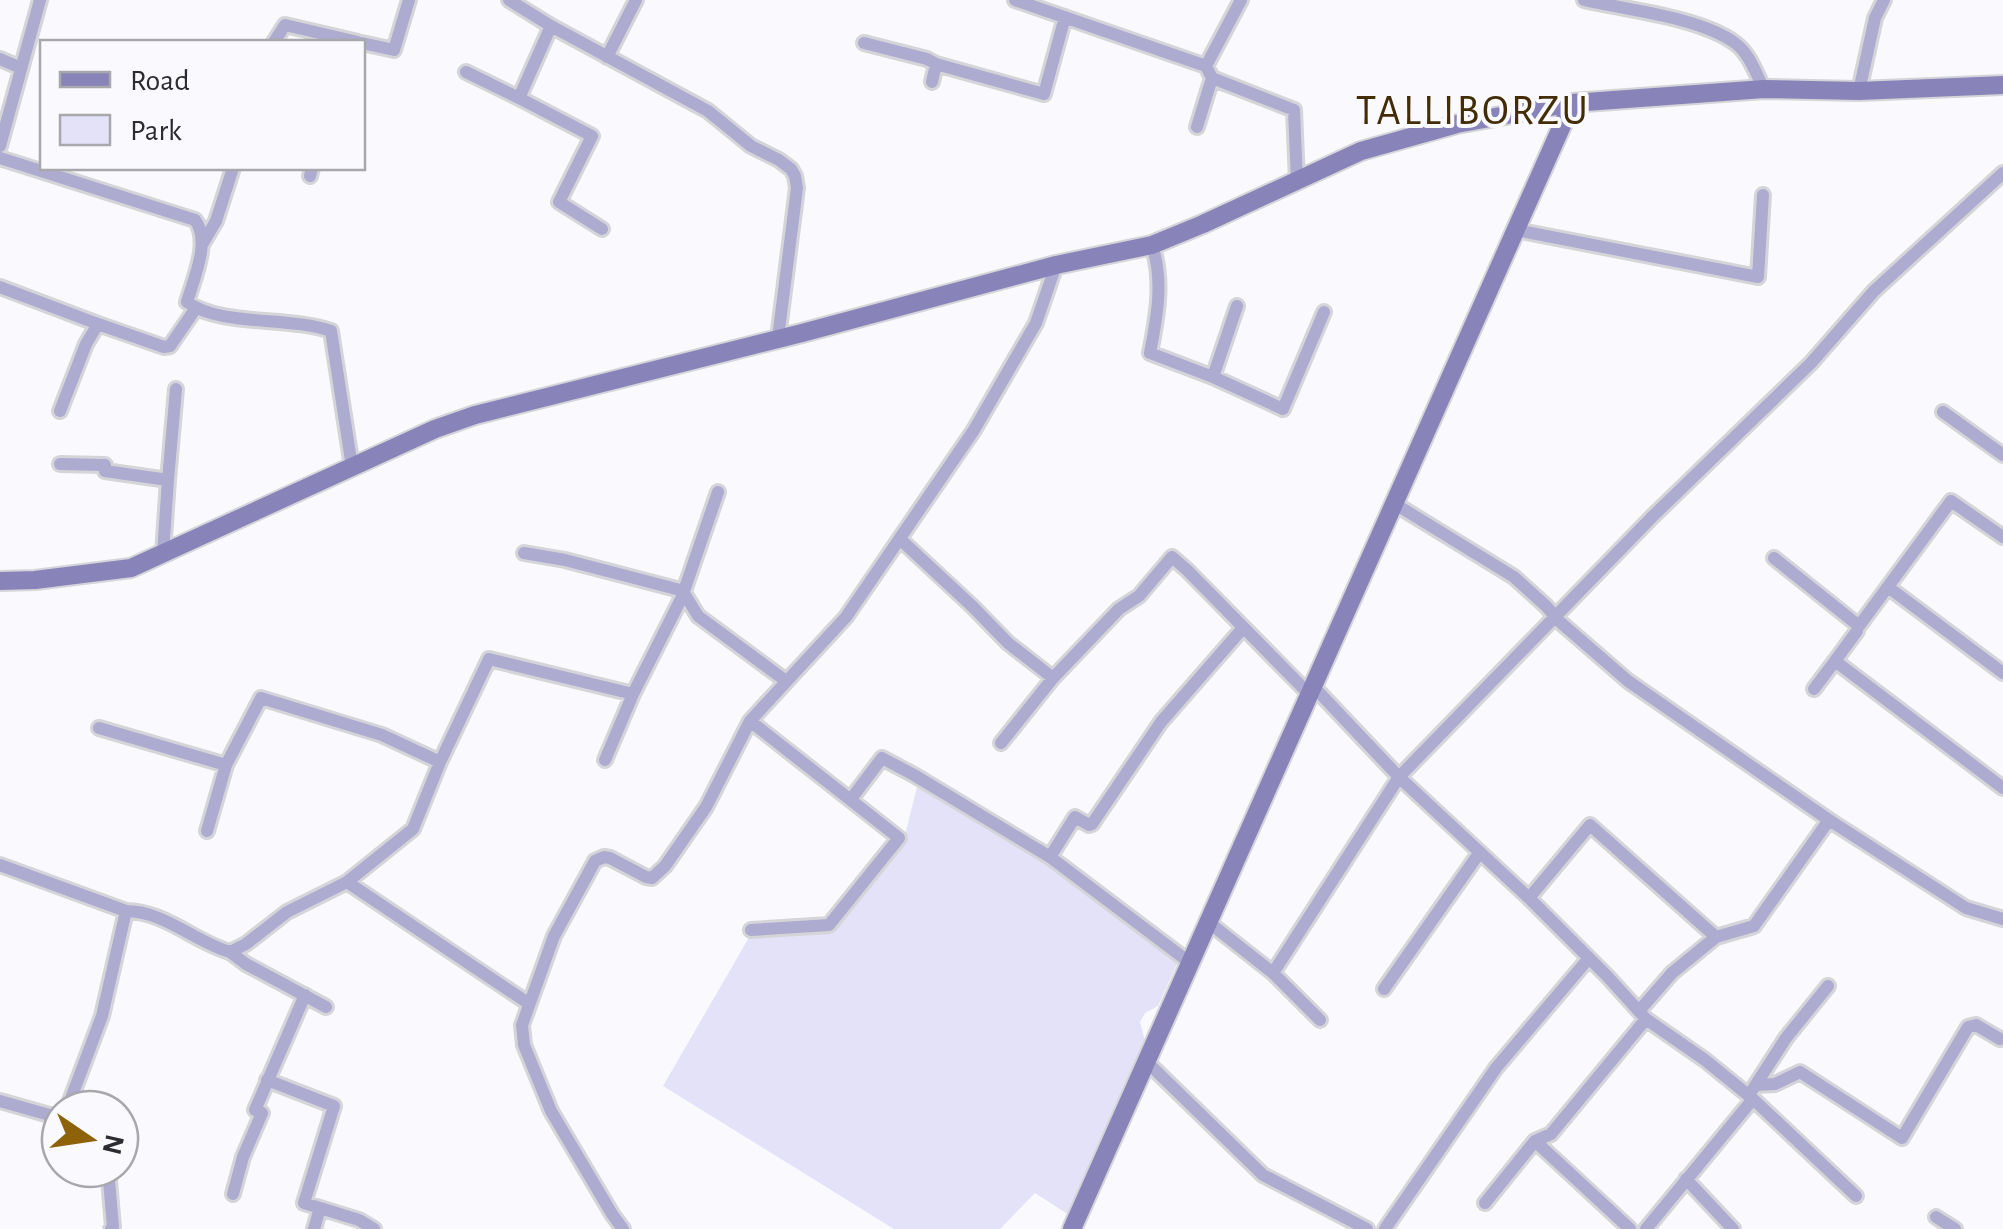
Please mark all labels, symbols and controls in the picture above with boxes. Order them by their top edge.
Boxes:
legend [40,40,365,170]
text: Road [130,66,190,96]
district label: TALLIBORZU [1356,90,1590,132]
text: Park [130,116,182,146]
north arrow [40,1089,140,1189]
text: N [97,1132,128,1157]

